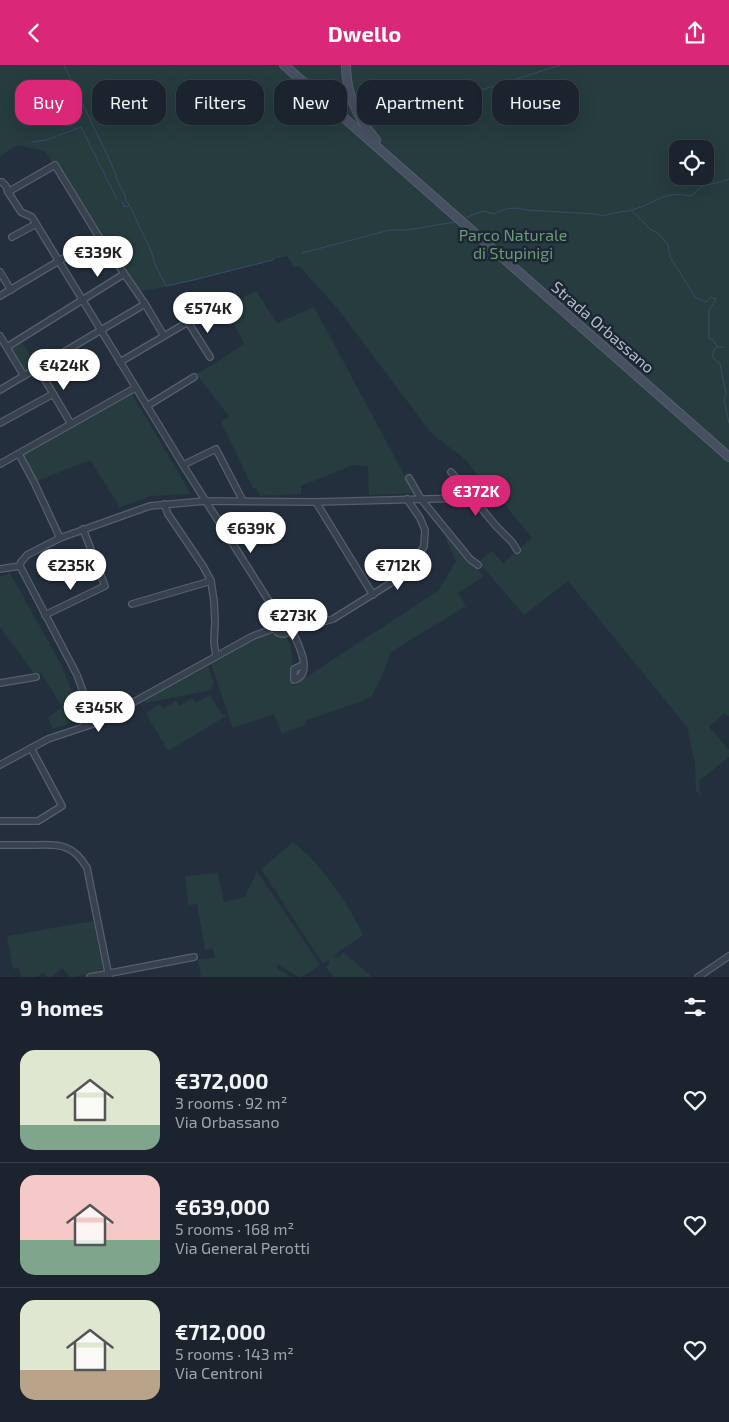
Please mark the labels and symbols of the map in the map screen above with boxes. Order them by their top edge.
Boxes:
park label: Parco Naturale di Stupinigi [459,225,567,262]
pin: €339K [63,235,133,278]
street label: Strada Orbassano [548,277,659,376]
pin: €574K [173,291,243,334]
pin: €424K [29,349,99,391]
pin: €372K [441,475,511,517]
pin: €639K [216,511,286,554]
pin: €235K [36,549,106,591]
pin: €712K [363,549,433,591]
pin: €273K [258,599,328,641]
pin: €345K [64,691,134,733]

